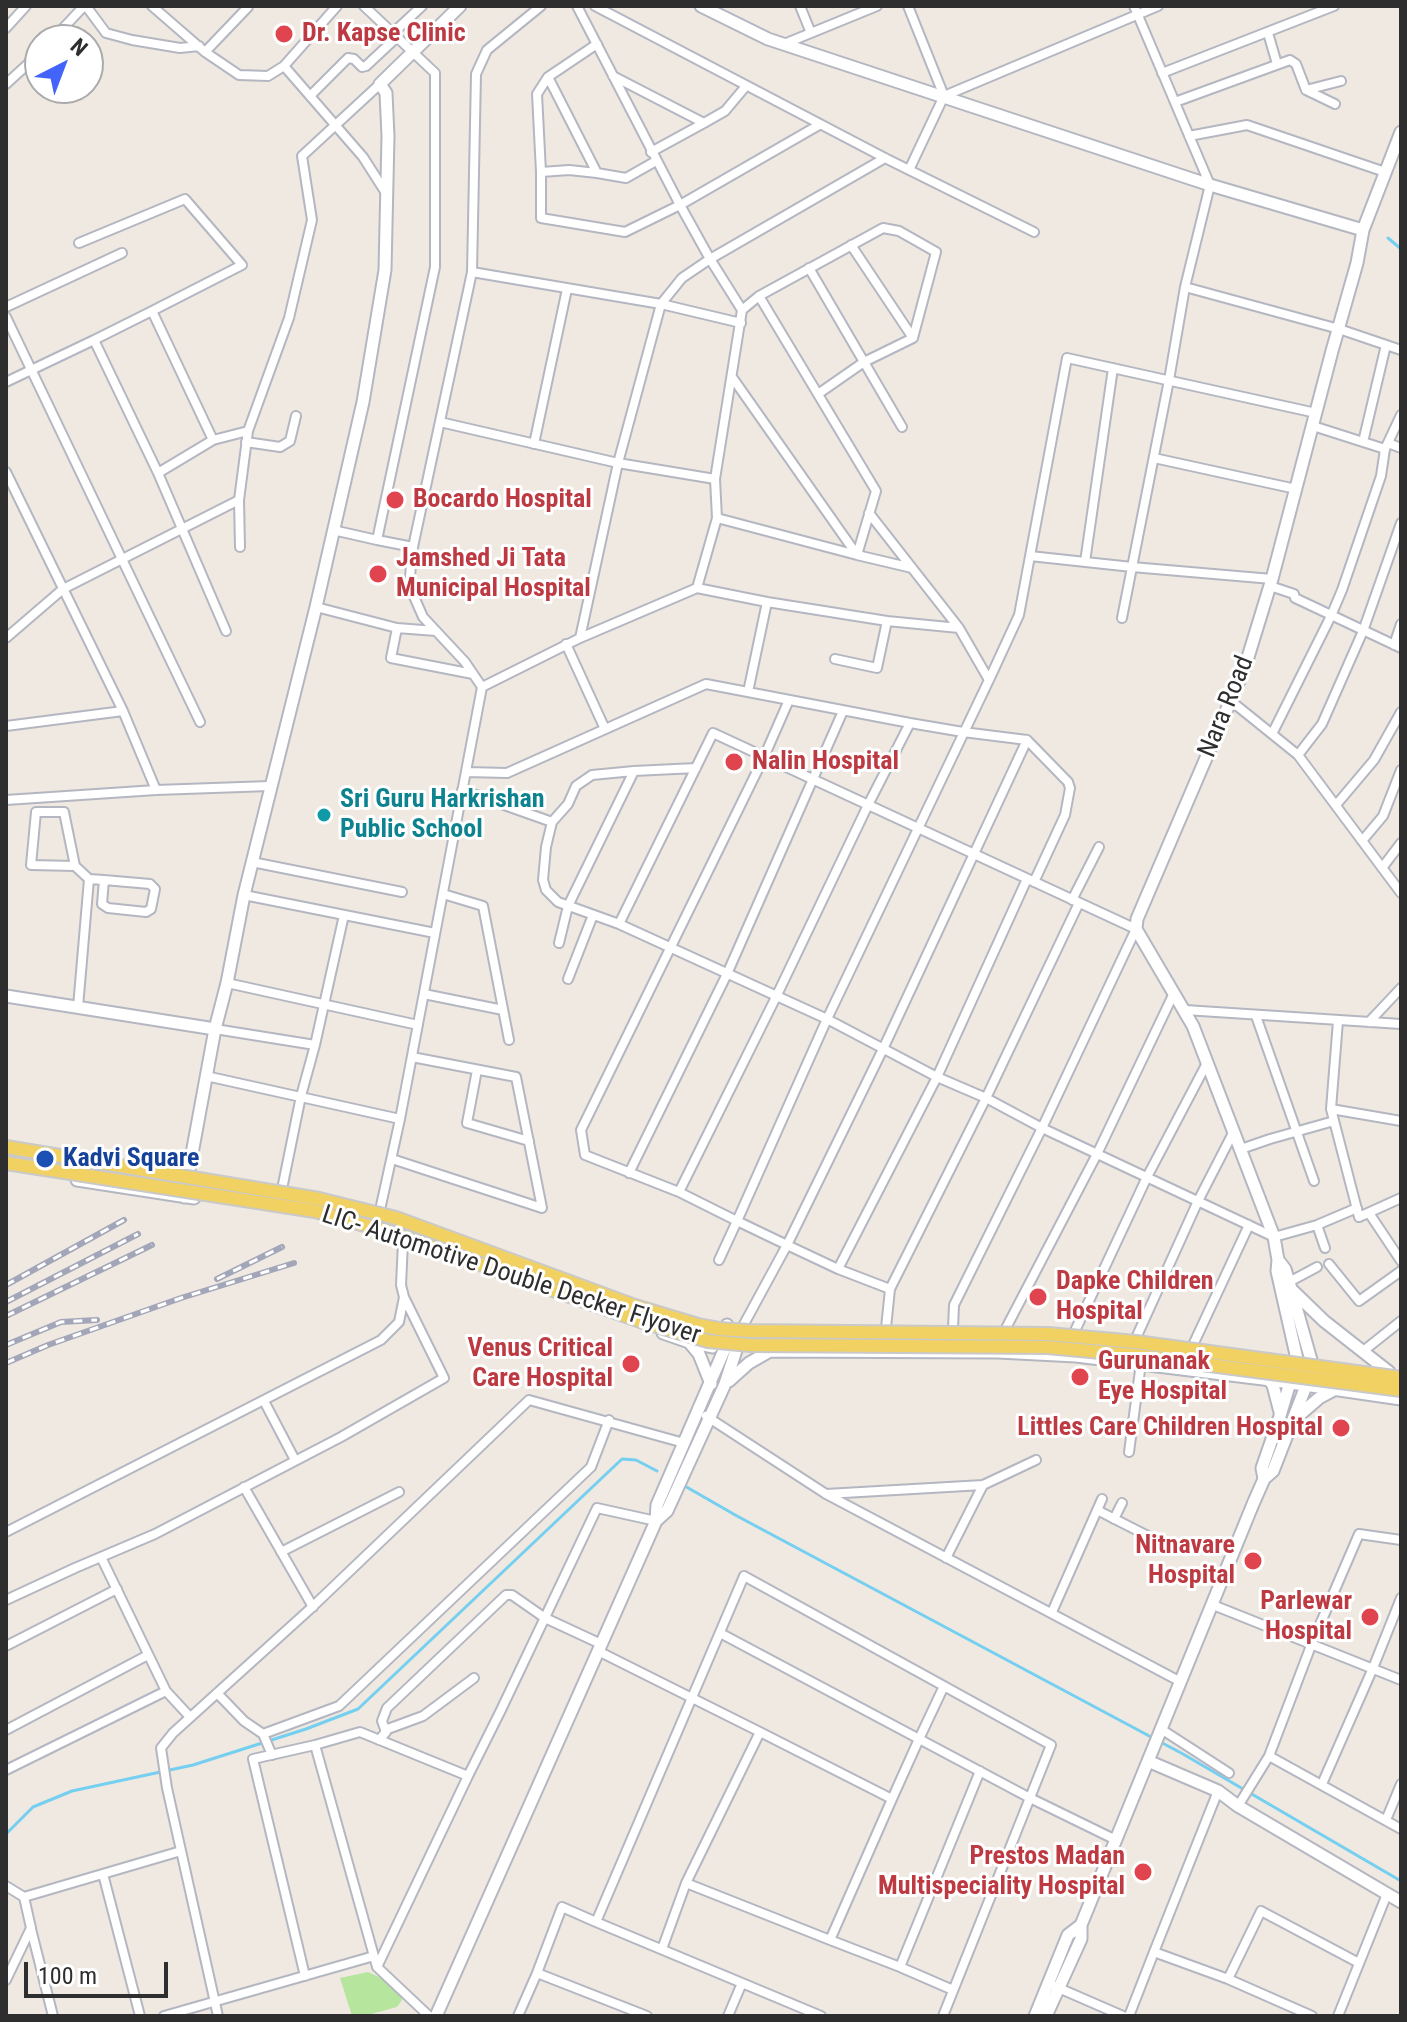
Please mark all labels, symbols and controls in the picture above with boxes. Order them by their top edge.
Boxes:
place label: Dr. Kapse Clinic [302,18,466,50]
marker: Dr. Kapse Clinic [273,23,295,45]
north arrow [24,24,104,104]
text: N [66,33,92,61]
place label: Bocardo Hospital [413,484,592,516]
marker: Bocardo Hospital [384,489,406,511]
place label: Jamshed Ji Tata Municipal Hospital [396,543,591,604]
marker: Jamshed Ji Tata Municipal Hospital [367,563,389,585]
street label: Nara Road [1193,652,1261,762]
place label: Nalin Hospital [752,746,899,778]
marker: Nalin Hospital [723,751,745,773]
place label: Sri Guru Harkrishan Public School [340,784,545,846]
marker: Sri Guru Harkrishan Public School [315,806,333,824]
place label: Kadvi Square [63,1143,200,1175]
marker: Kadvi Square [34,1148,56,1170]
street label: LIC- Automotive Double Decker Flyover [318,1200,704,1352]
place label: Dapke Children Hospital [1056,1266,1214,1328]
marker: Dapke Children Hospital [1027,1286,1049,1308]
place label: Venus Critical Care Hospital [467,1333,613,1394]
place label: Gurunanak Eye Hospital [1098,1346,1227,1408]
marker: Venus Critical Care Hospital [620,1353,642,1375]
marker: Gurunanak Eye Hospital [1069,1366,1091,1388]
place label: Littles Care Children Hospital [1017,1412,1323,1444]
marker: Littles Care Children Hospital [1330,1417,1352,1439]
place label: Nitnavare Hospital [1135,1530,1235,1592]
marker: Nitnavare Hospital [1242,1550,1264,1572]
place label: Parlewar Hospital [1260,1586,1352,1648]
marker: Parlewar Hospital [1359,1606,1381,1628]
place label: Prestos Madan Multispeciality Hospital [878,1841,1125,1902]
marker: Prestos Madan Multispeciality Hospital [1132,1861,1154,1883]
scale bar [28,1946,172,1996]
text: 100 m [38,1962,97,1990]

